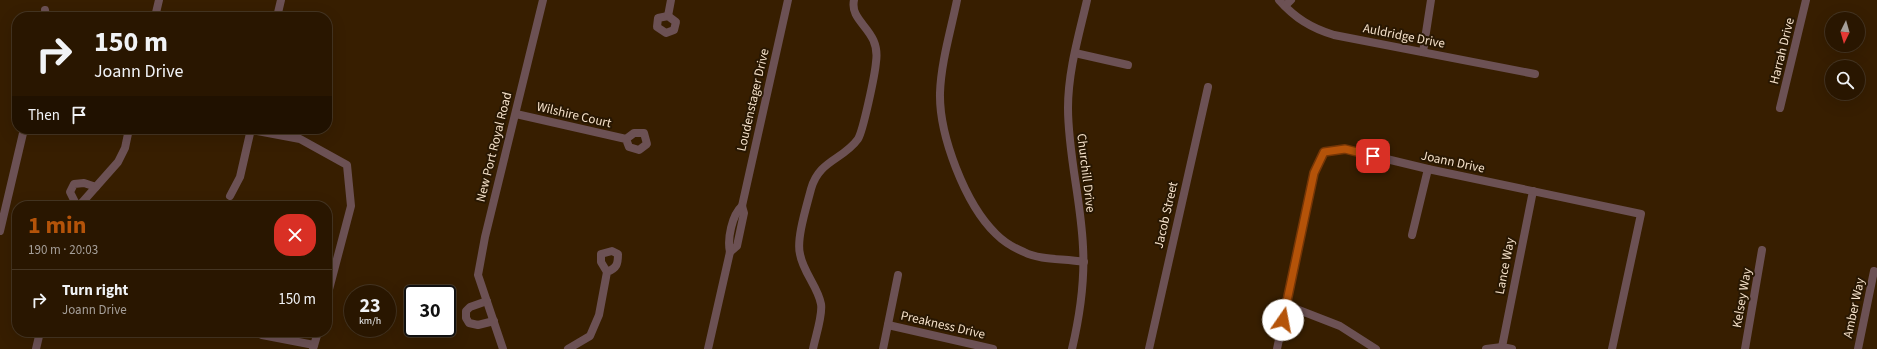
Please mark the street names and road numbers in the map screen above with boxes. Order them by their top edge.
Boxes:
street label: Harrah Drive [1765,16,1799,86]
street label: Auldridge Drive [1361,19,1447,53]
street label: Loudenstager Drive [732,47,774,153]
street label: New Port Royal Road [472,90,516,204]
street label: Wilshire Court [535,98,614,132]
street label: Churchill Drive [1072,132,1100,214]
street label: Joann Drive [1420,146,1486,178]
street label: Jacob Street [1150,179,1183,250]
street label: Lance Way [1491,236,1519,296]
street label: Kelsey Way [1728,267,1756,329]
street label: Amber Way [1839,276,1869,340]
street label: Preakness Drive [899,307,987,343]

